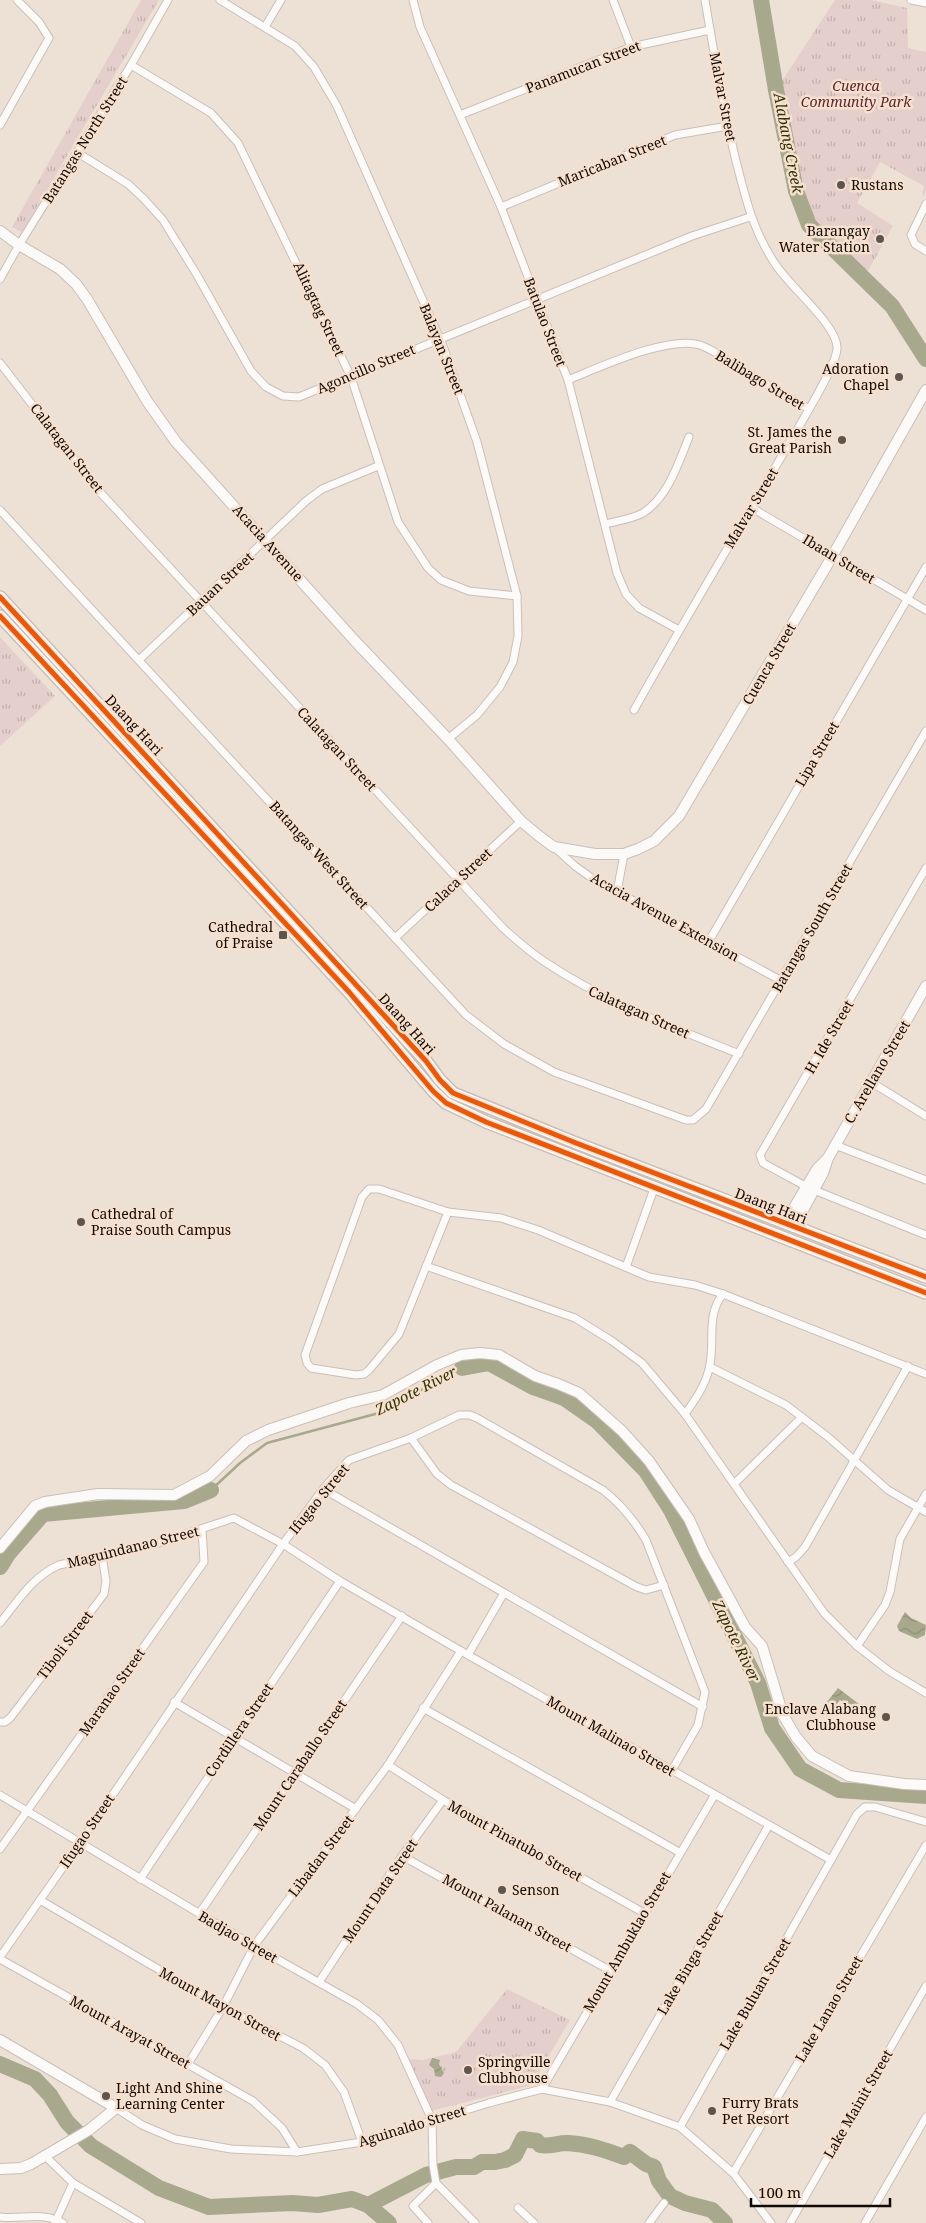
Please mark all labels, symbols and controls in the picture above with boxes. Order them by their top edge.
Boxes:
street label: Panamucan Street [523,36,643,97]
street label: Malvar Street [706,51,741,143]
street label: Batangas North Street [38,73,131,207]
park label: Cuenca Community Park [801,76,912,111]
water label: Alabang Creek [769,90,809,195]
street label: Maricaban Street [555,130,669,191]
place label: Rustans [851,175,904,194]
marker: Rustans [835,179,847,191]
place label: Barangay Water Station [779,221,870,256]
marker: Barangay Water Station [874,233,886,245]
street label: Alitagtag Street [289,259,350,359]
street label: Batulao Street [520,275,571,369]
street label: Balayan Street [416,301,469,397]
street label: Agoncillo Street [314,339,418,398]
street label: Balibago Street [712,346,808,414]
place label: Adoration Chapel [822,359,890,394]
marker: Adoration Chapel [893,371,905,383]
street label: Calatagan Street [26,399,108,496]
place label: St. James the Great Parish [747,422,832,457]
marker: St. James the Great Parish [836,434,848,446]
street label: Malvar Street [719,464,782,551]
street label: Acacia Avenue [229,500,308,585]
street label: Ibaan Street [800,530,879,588]
street label: Bauan Street [182,547,257,620]
street label: Cuenca Street [737,619,800,708]
street label: Daang Hari [101,690,168,759]
street label: Calatagan Street [293,702,381,795]
street label: Lipa Street [790,718,843,790]
street label: Batangas West Street [266,796,373,913]
street label: Calaca Street [420,843,496,916]
street label: Batangas South Street [767,860,856,995]
street label: Acacia Avenue Extension [588,868,743,965]
place label: Cathedral of Praise [208,917,274,952]
marker: Cathedral of Praise [277,929,289,941]
street label: Calatagan Street [586,981,693,1042]
street label: Daang Hari [375,989,440,1059]
street label: H. Ide Street [800,996,857,1077]
street label: C. Arellano Street [839,1017,914,1127]
street label: Daang Hari [732,1183,811,1228]
place label: Cathedral of Praise South Campus [91,1204,231,1239]
marker: Cathedral of Praise South Campus [75,1216,87,1228]
water label: Zapote River [371,1361,461,1420]
street label: Ifugao Street [284,1459,353,1538]
street label: Maguindanao Street [65,1521,201,1572]
water label: Zapote River [708,1595,766,1686]
street label: Tiboli Street [33,1606,97,1683]
street label: Maranao Street [74,1644,149,1739]
street label: Cordillera Street [200,1679,277,1780]
street label: Mount Malinao Street [544,1691,679,1780]
street label: Mount Caraballo Street [249,1695,351,1834]
place label: Enclave Alabang Clubhouse [765,1699,876,1734]
marker: Enclave Alabang Clubhouse [880,1711,892,1723]
street label: Ifugao Street [55,1790,118,1871]
street label: Mount Pinatubo Street [445,1796,586,1885]
street label: Libadan Street [284,1811,358,1900]
street label: Mount Data Street [338,1835,421,1946]
street label: Mount Ambuklao Street [578,1868,675,2016]
street label: Mount Palanan Street [439,1869,575,1956]
place label: Senson [512,1880,560,1899]
marker: Senson [496,1884,508,1896]
street label: Badjao Street [195,1906,281,1967]
street label: Lake Binga Street [652,1908,727,2018]
street label: Lake Buluan Street [715,1934,794,2053]
street label: Lake Lanao Street [790,1952,867,2065]
street label: Mount Mayon Street [156,1962,284,2045]
street label: Mount Arayat Street [67,1991,194,2073]
street label: Lake Mainit Street [819,2046,896,2161]
place label: Springville Clubhouse [478,2052,551,2087]
marker: Springville Clubhouse [462,2064,474,2076]
place label: Light And Shine Learning Center [116,2078,225,2113]
marker: Light And Shine Learning Center [100,2090,112,2102]
place label: Furry Brats Pet Resort [722,2093,798,2128]
street label: Aguinaldo Street [356,2100,468,2151]
marker: Furry Brats Pet Resort [706,2105,718,2117]
scale bar [751,2176,890,2208]
text: 100 m [758,2182,801,2202]

